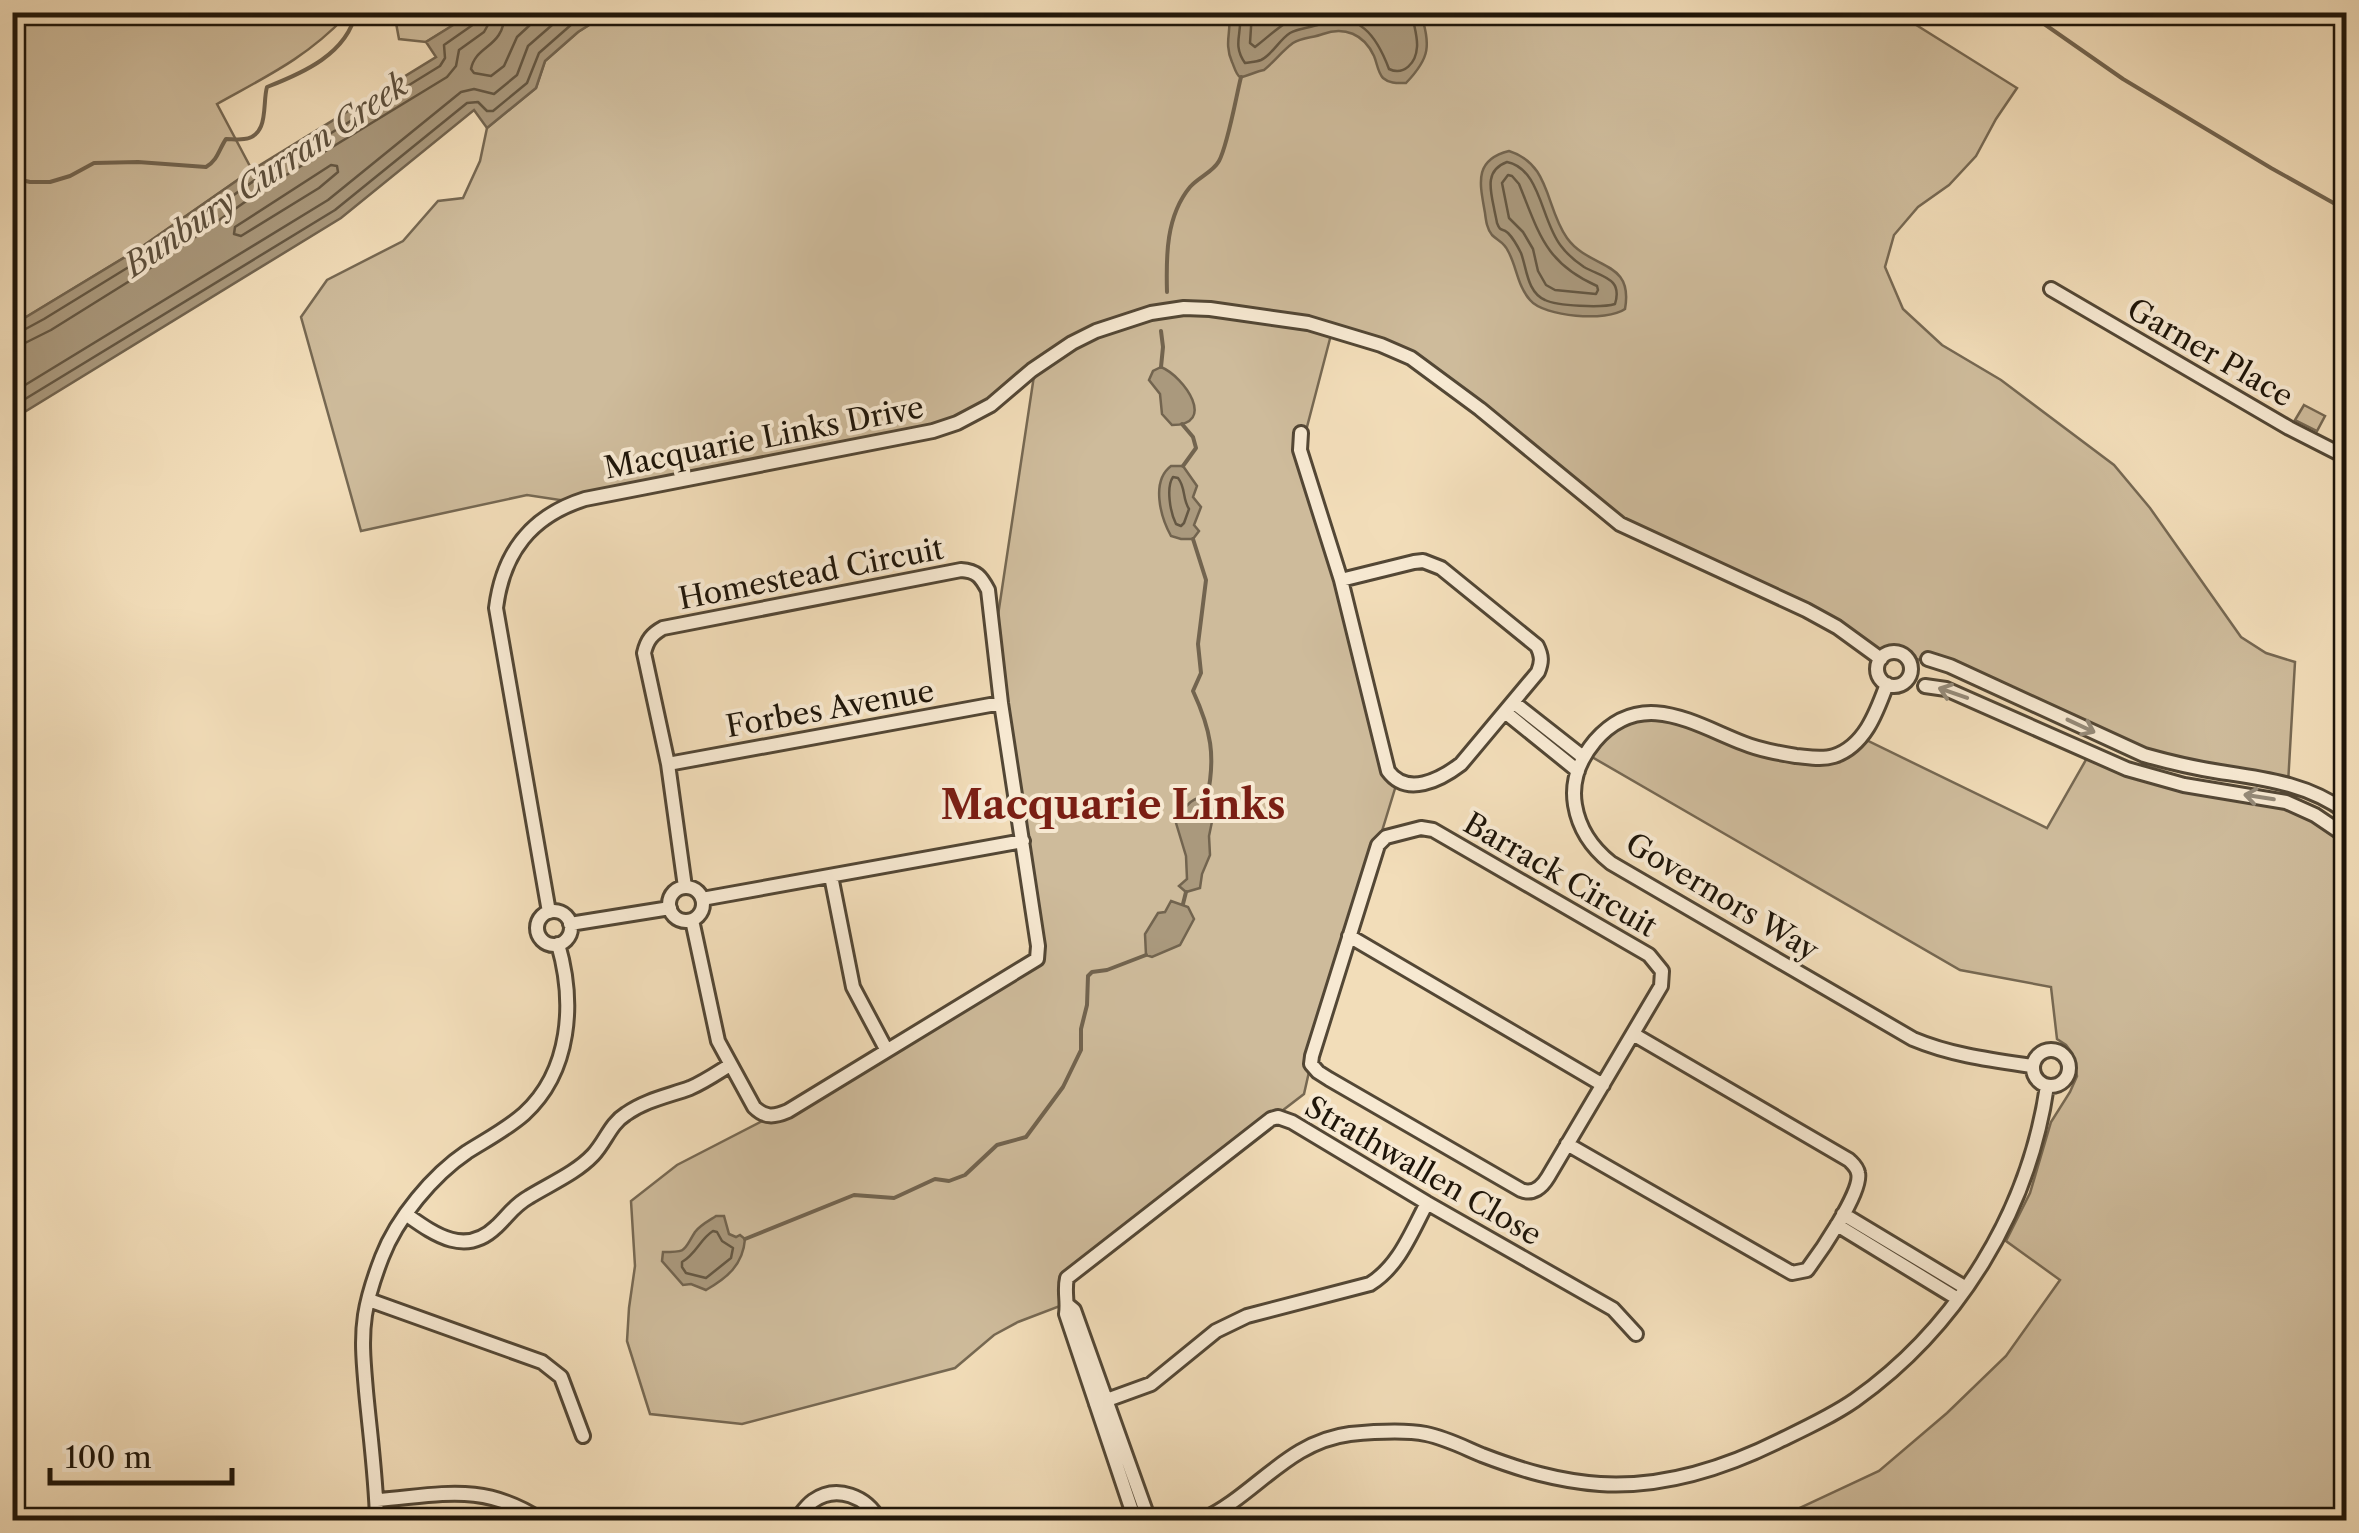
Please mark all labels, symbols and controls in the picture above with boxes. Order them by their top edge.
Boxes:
water label: Bunbury Curran Creek [114,65,416,286]
street label: Garner Place [2121,290,2300,415]
street label: Macquarie Links Drive [601,388,927,487]
street label: Homestead Circuit [675,530,947,617]
street label: Forbes Avenue [723,672,937,745]
one-way arrow [1937,683,1969,701]
one-way arrow [2065,718,2095,737]
district label: Macquarie Links [940,780,1286,829]
one-way arrow [2243,787,2275,805]
street label: Barrack Circuit [1457,804,1664,945]
street label: Governors Way [1619,825,1826,969]
street label: Strathwallen Close [1298,1088,1548,1253]
scale bar [50,1423,232,1485]
text: 100 m [65,1439,152,1476]

